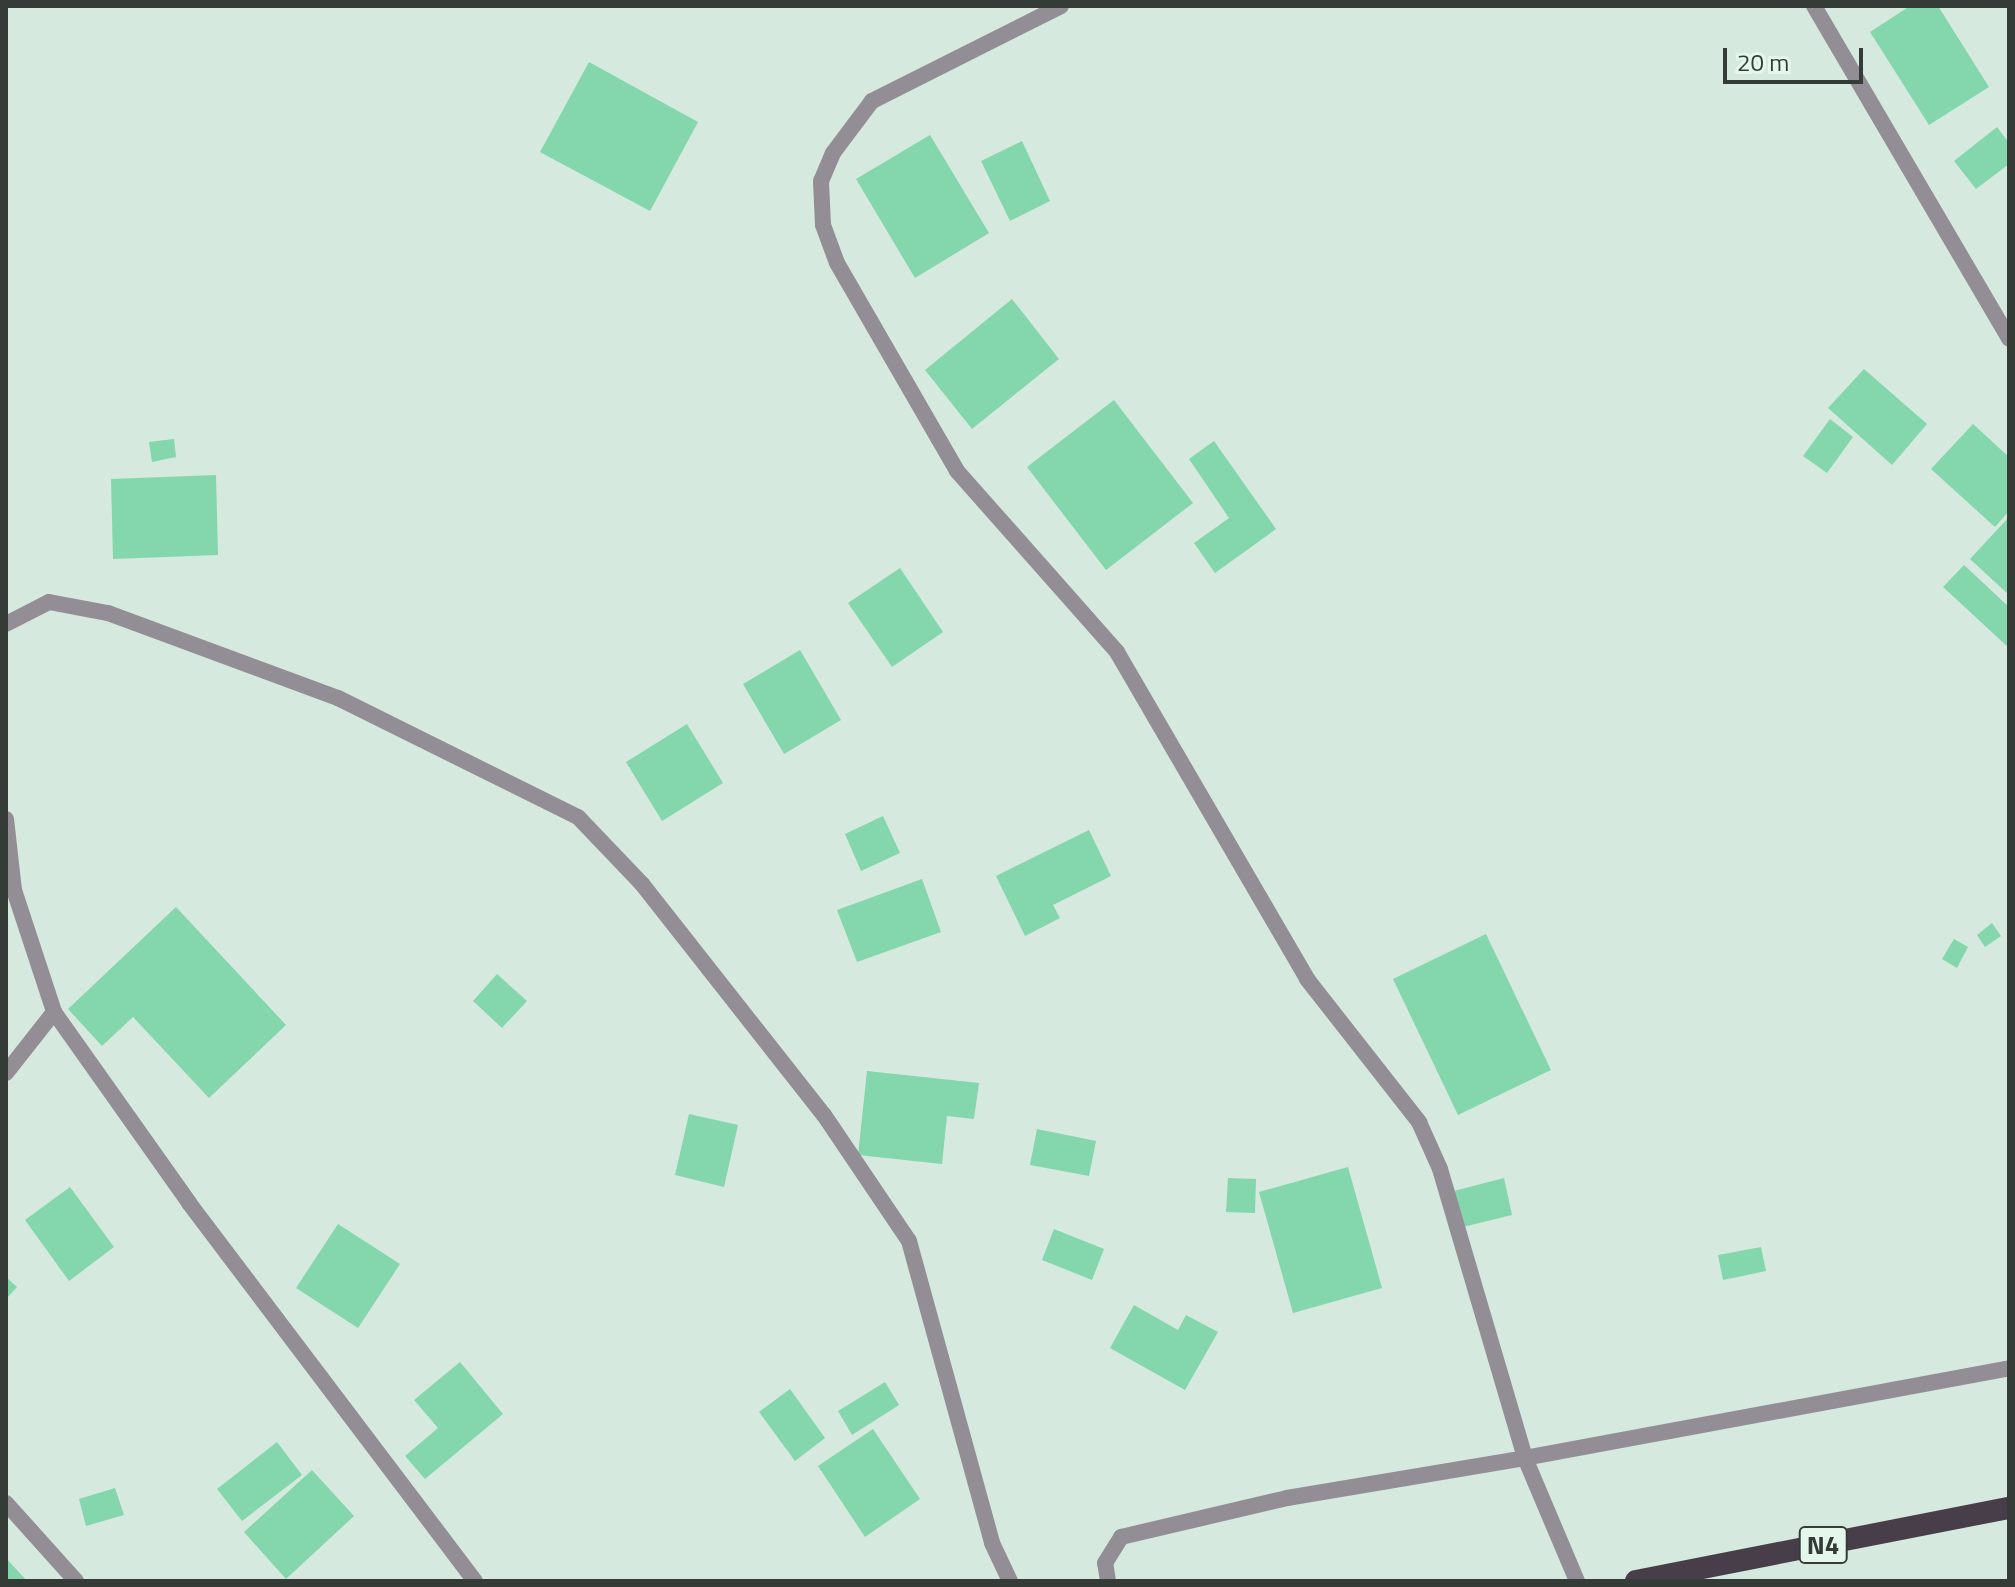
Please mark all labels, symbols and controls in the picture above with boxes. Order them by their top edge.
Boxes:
scale bar [1727,32,1867,82]
text: 20 m [1737,44,1789,80]
road number: N4 [1797,1523,1849,1567]

